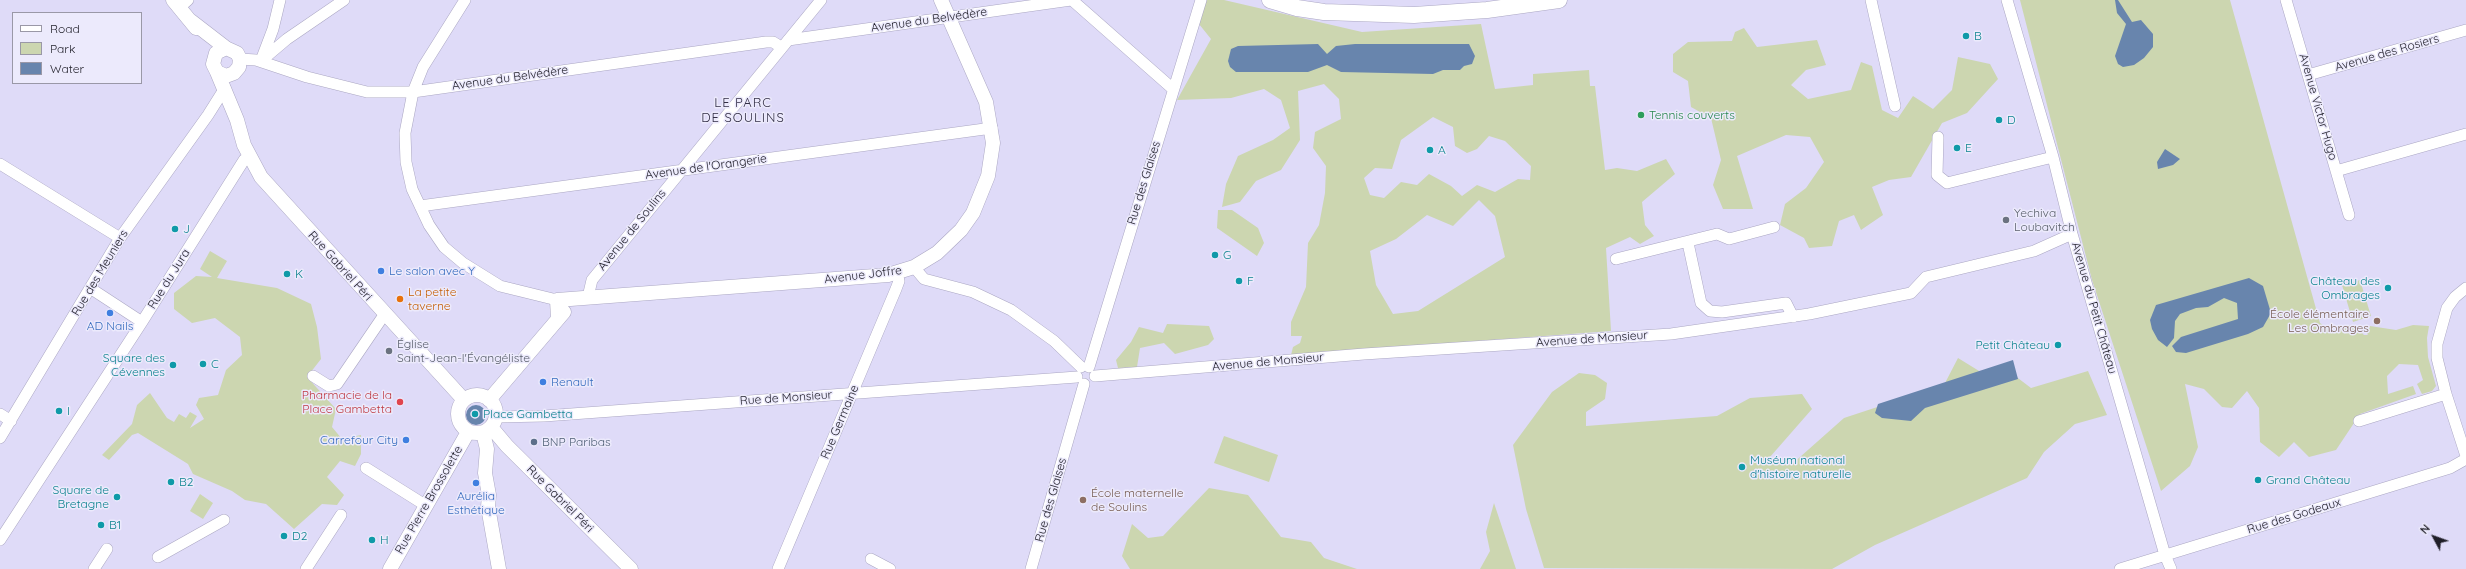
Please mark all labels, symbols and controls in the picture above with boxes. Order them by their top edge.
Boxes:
street label: Avenue du Belvédère [870,5,988,35]
legend [12,12,142,84]
text: Road [50,21,80,36]
place label: B [1974,29,1982,43]
marker: B [1961,31,1971,41]
street label: Avenue des Rosiers [2333,31,2441,75]
text: Park [50,41,75,56]
street label: Avenue Victor Hugo [2296,52,2340,162]
text: Water [50,61,84,76]
street label: Avenue du Belvédère [451,63,569,93]
district label: LE PARC DE SOULINS [701,95,785,126]
place label: Tennis couverts [1649,108,1735,122]
marker: Tennis couverts [1636,110,1646,120]
place label: D [2007,113,2016,127]
marker: D [1994,115,2004,125]
street label: Rue des Glaises [1124,139,1164,227]
place label: E [1965,141,1972,155]
place label: A [1438,143,1446,157]
marker: E [1952,143,1962,153]
marker: A [1425,145,1435,155]
street label: Avenue de l'Orangerie [644,151,768,183]
street label: Avenue de Soulins [595,186,669,274]
place label: Yechiva Loubavitch [2014,206,2075,234]
marker: Yechiva Loubavitch [2001,215,2011,225]
place label: J [183,222,190,236]
marker: J [170,224,180,234]
street label: Rue des Meuniers [69,227,131,319]
street label: Rue Gabriel Péri [305,228,375,304]
street label: Avenue du Petit Château [2068,240,2120,376]
street label: Rue du Jura [145,246,193,312]
place label: G [1223,248,1231,262]
marker: G [1210,250,1220,260]
street label: Avenue Joffre [823,263,903,287]
place label: Le salon avec Y [389,264,475,278]
marker: Le salon avec Y [376,266,386,276]
place label: K [295,267,303,281]
marker: K [282,269,292,279]
place label: F [1247,274,1254,288]
place label: Château des Ombrages [2310,274,2380,302]
marker: F [1234,276,1244,286]
marker: Château des Ombrages [2383,283,2393,293]
place label: La petite taverne [408,285,456,313]
marker: La petite taverne [395,294,405,304]
place label: École élémentaire Les Ombrages [2270,307,2369,335]
marker: AD Nails [105,308,115,318]
marker: École élémentaire Les Ombrages [2372,316,2382,326]
place label: AD Nails [87,319,133,333]
street label: Avenue de Monsieur [1536,328,1648,350]
place label: Église Saint-Jean-l'Évangéliste [397,337,530,365]
place label: Petit Château [1975,338,2050,352]
marker: Petit Château [2053,340,2063,350]
marker: Église Saint-Jean-l'Évangéliste [384,346,394,356]
street label: Avenue de Monsieur [1211,350,1325,374]
place label: Square des Cévennes [103,351,165,379]
place label: C [211,357,219,371]
marker: C [198,359,208,369]
marker: Square des Cévennes [168,360,178,370]
place label: Renault [551,375,593,389]
marker: Renault [538,377,548,387]
street label: Rue Germaine [818,383,862,461]
place label: Pharmacie de la Place Gambetta [302,388,392,416]
street label: Rue de Monsieur [739,388,833,408]
marker: Pharmacie de la Place Gambetta [395,397,405,407]
place label: I [67,404,70,418]
marker: I [54,406,64,416]
place label: Place Gambetta [483,407,573,421]
marker: Place Gambetta [470,409,480,419]
place label: Carrefour City [320,433,398,447]
marker: Carrefour City [401,435,411,445]
place label: BNP Paribas [542,435,611,449]
marker: BNP Paribas [529,437,539,447]
street label: Rue Pierre Brossolette [392,443,466,557]
place label: Muséum national d'histoire naturelle [1750,453,1851,481]
street label: Rue des Glaises [1032,456,1070,544]
street label: Rue Gabriel Péri [523,462,597,536]
marker: Muséum national d'histoire naturelle [1737,462,1747,472]
place label: Grand Château [2266,473,2350,487]
place label: B2 [179,475,193,489]
marker: Grand Château [2253,475,2263,485]
marker: B2 [166,477,176,487]
marker: Aurélia Esthétique [471,478,481,488]
place label: Square de Bretagne [52,483,109,511]
place label: École maternelle de Soulins [1091,486,1183,514]
place label: Aurélia Esthétique [447,489,505,517]
marker: Square de Bretagne [112,492,122,502]
marker: École maternelle de Soulins [1078,495,1088,505]
street label: Rue des Godeaux [2245,495,2343,537]
north arrow [2414,517,2454,557]
place label: B1 [109,518,121,532]
marker: B1 [96,520,106,530]
text: N [2417,521,2433,537]
place label: D2 [292,529,307,543]
marker: D2 [279,531,289,541]
place label: H [380,533,389,547]
marker: H [367,535,377,545]

